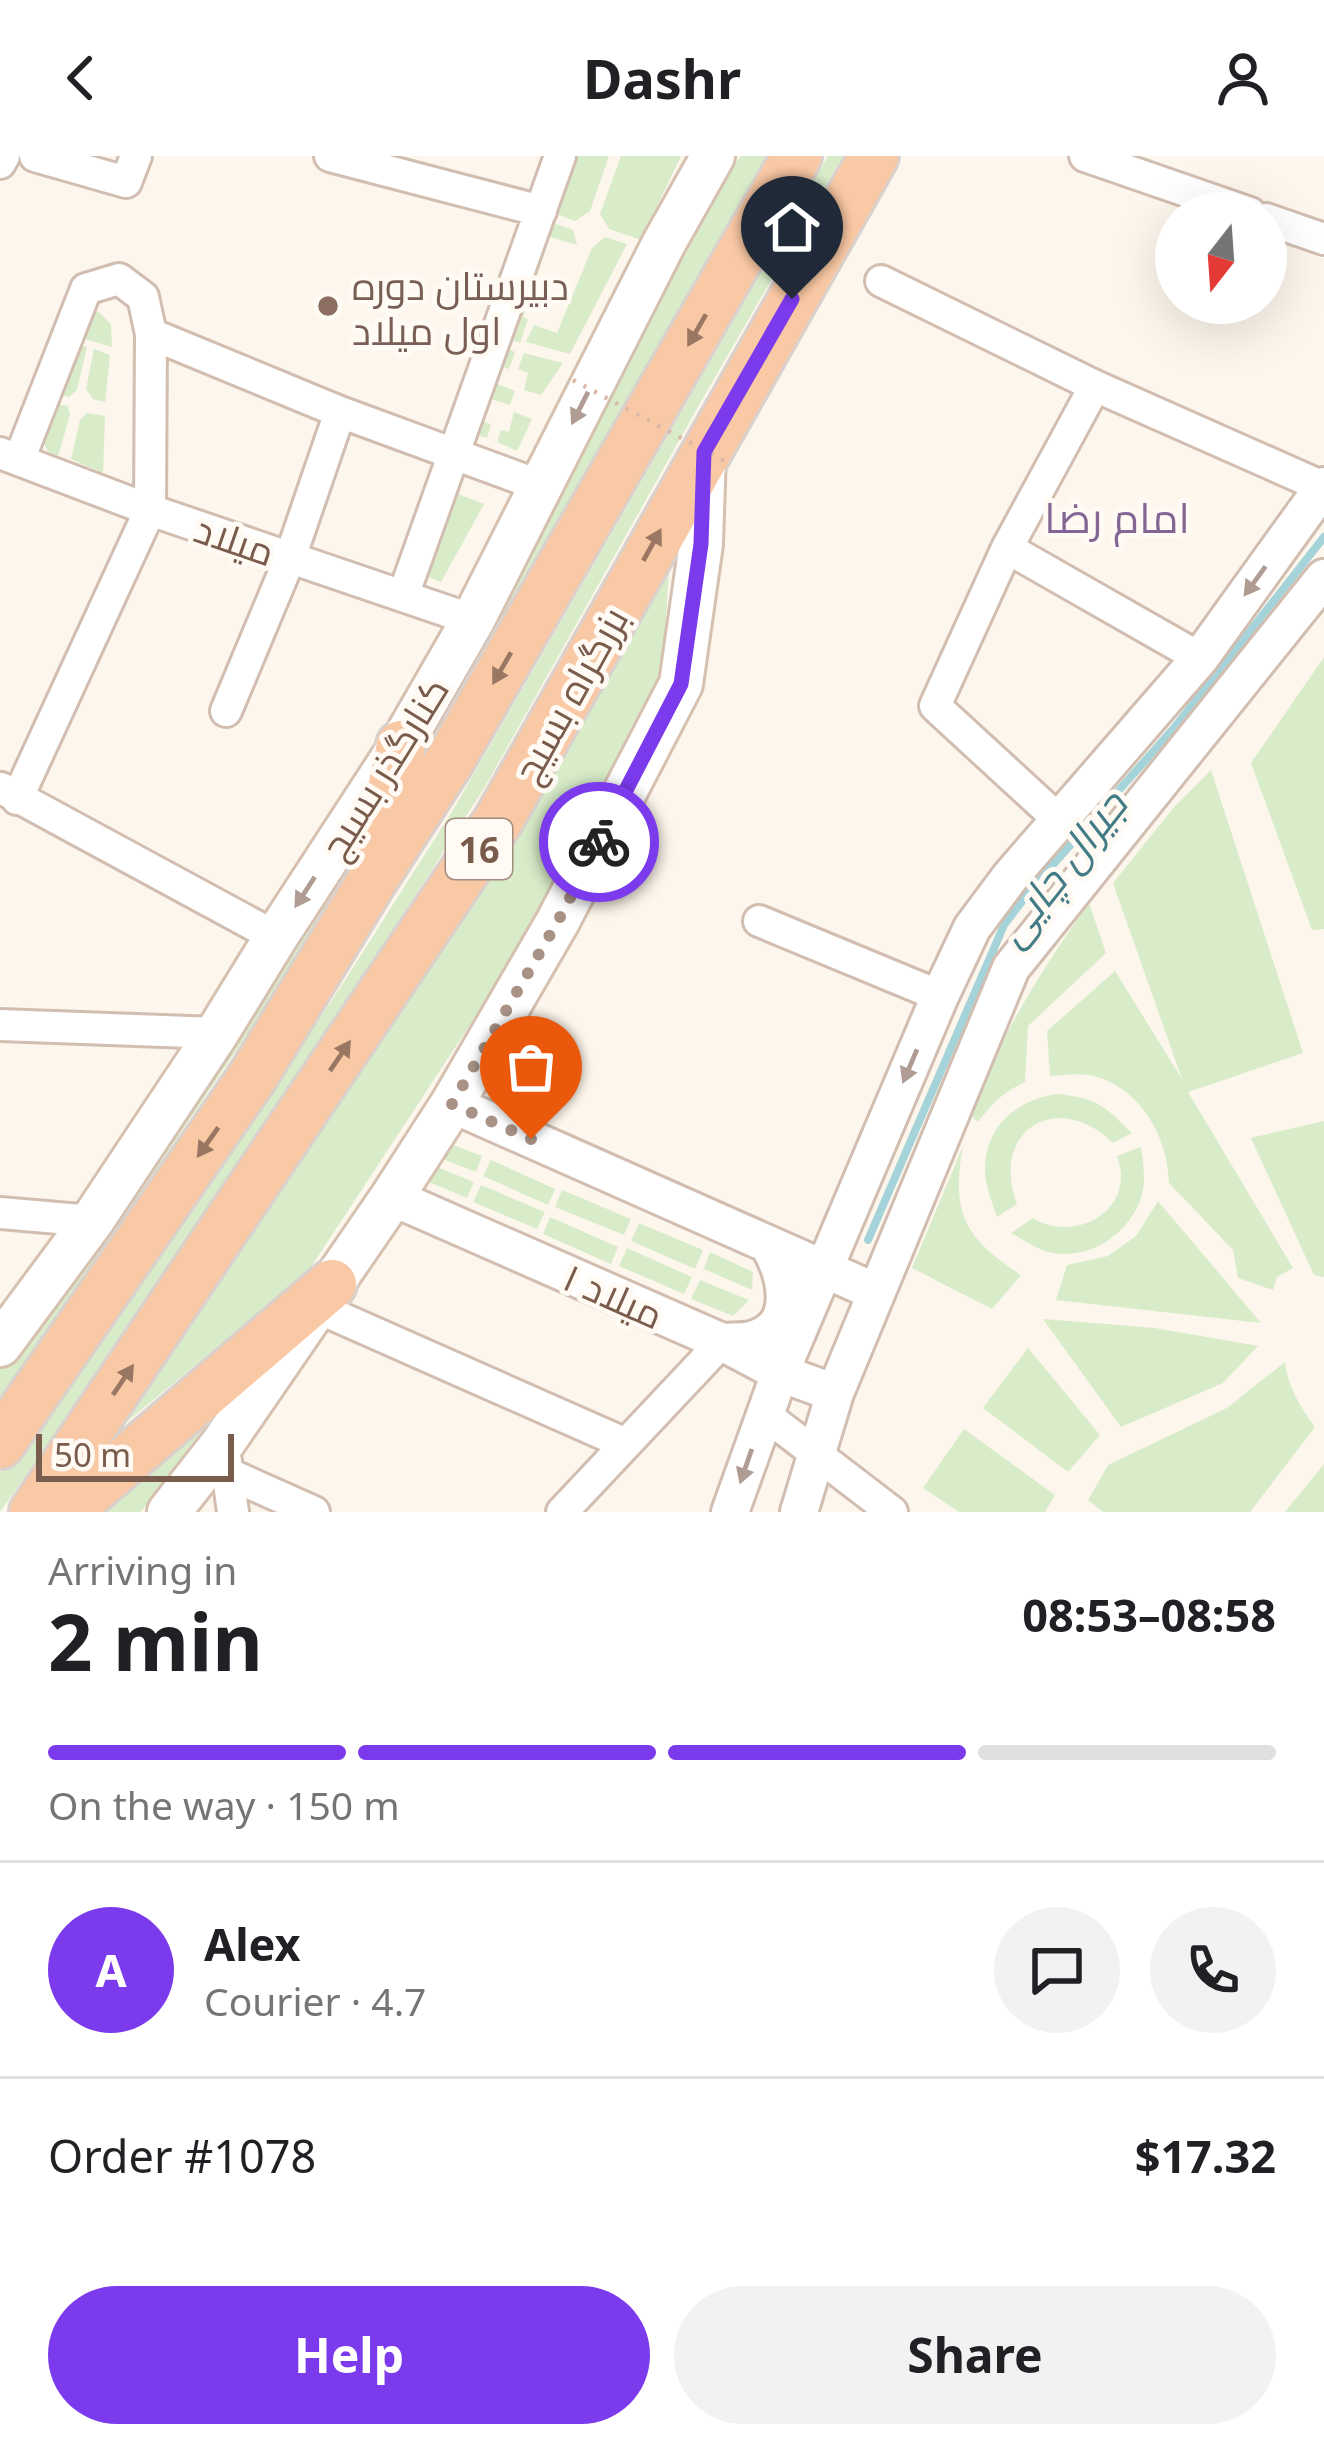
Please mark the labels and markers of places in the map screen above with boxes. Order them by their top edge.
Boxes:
pin [741,176,843,299]
place label: دبیرستان دوره اول میلاد [352,258,569,356]
marker: دبیرستان دوره اول میلاد [315,293,341,319]
pin [480,1016,582,1139]

